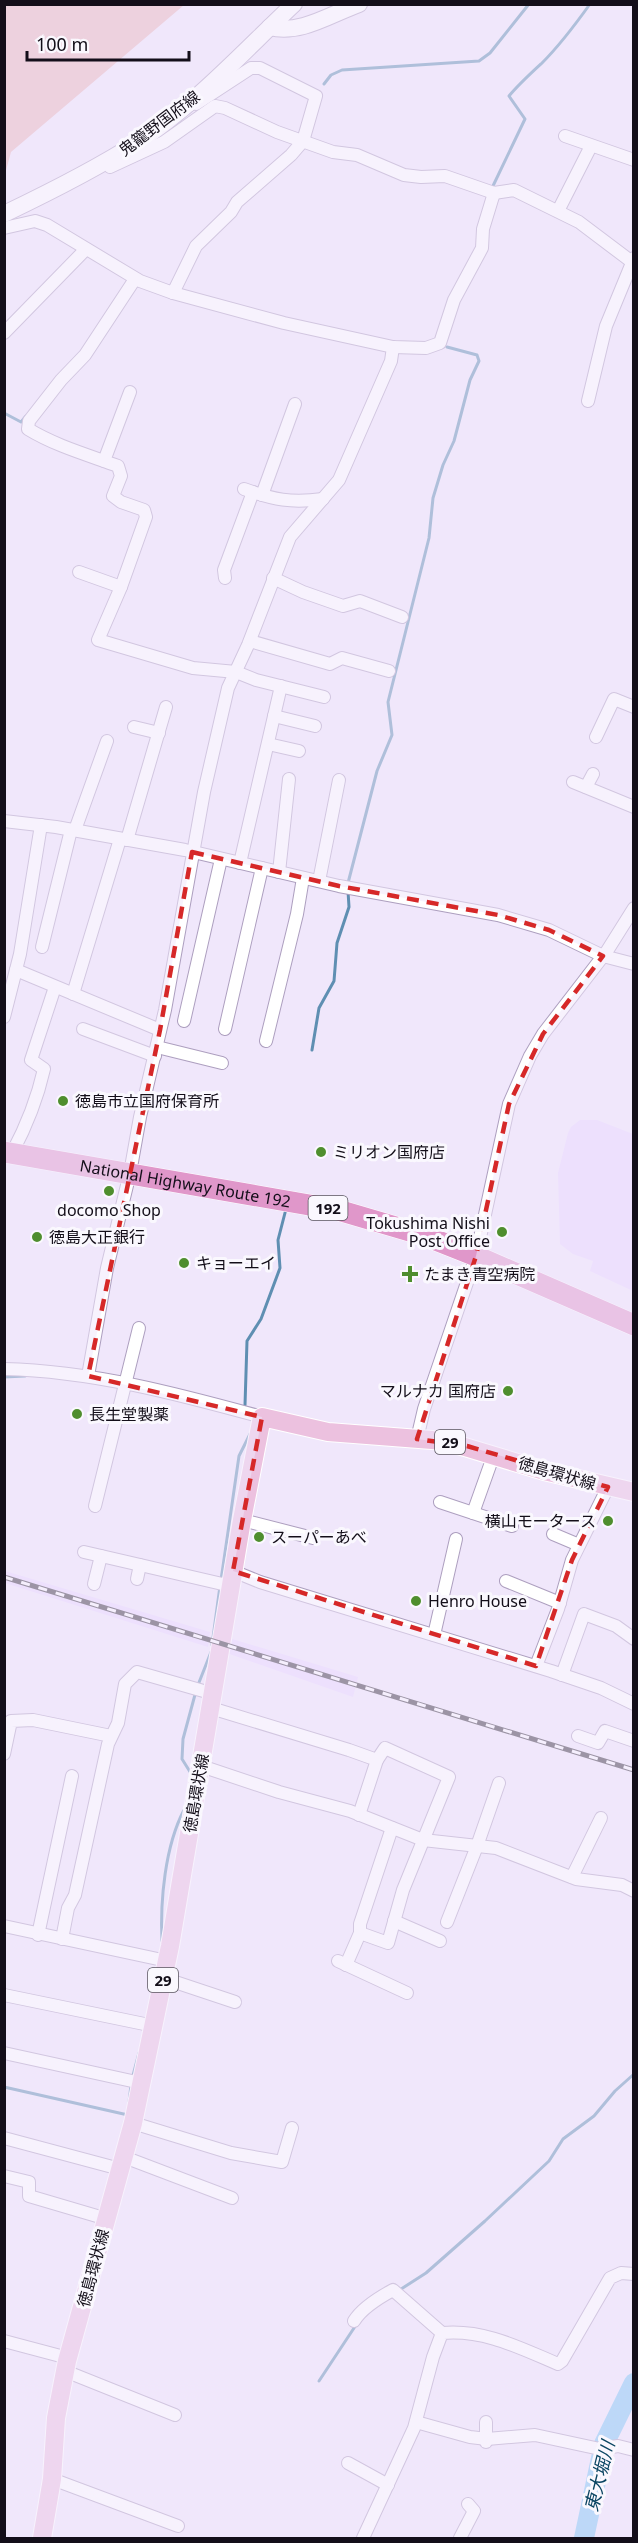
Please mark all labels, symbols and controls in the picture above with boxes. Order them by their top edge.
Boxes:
scale bar [27,24,189,62]
text: 100 m [36,32,88,56]
street label: 鬼籠野国府線 [114,85,204,161]
place label: 徳島市立国府保育所 [75,1090,219,1112]
marker: 徳島市立国府保育所 [56,1094,70,1108]
place label: ミリオン国府店 [333,1141,445,1163]
marker: ミリオン国府店 [314,1145,328,1159]
street label: National Highway Route 192 [78,1154,292,1213]
marker: docomo Shop [102,1184,116,1198]
road number: 192 [308,1196,348,1220]
place label: docomo Shop [57,1199,161,1221]
place label: Tokushima Nishi Post Office [366,1212,490,1252]
marker: Tokushima Nishi Post Office [495,1225,509,1239]
place label: 徳島大正銀行 [49,1226,145,1248]
marker: 徳島大正銀行 [30,1230,44,1244]
place label: キョーエイ [196,1252,276,1274]
marker: キョーエイ [177,1256,191,1270]
place label: たまき青空病院 [424,1263,536,1285]
marker: たまき青空病院 [401,1265,419,1283]
place label: マルナカ 国府店 [380,1380,496,1402]
marker: マルナカ 国府店 [501,1384,515,1398]
place label: 長生堂製薬 [89,1403,169,1425]
marker: 長生堂製薬 [70,1407,84,1421]
road number: 29 [435,1430,465,1454]
street label: 徳島環状線 [516,1451,598,1495]
place label: 横山モータース [485,1510,596,1532]
marker: 横山モータース [601,1514,615,1528]
place label: スーパーあべ [271,1526,367,1548]
marker: スーパーあべ [252,1530,266,1544]
place label: Henro House [428,1590,527,1612]
marker: Henro House [409,1594,423,1608]
street label: 徳島環状線 [178,1752,214,1834]
road number: 29 [148,1968,178,1992]
street label: 徳島環状線 [72,2227,114,2309]
water label: 東大堀川 [579,2436,620,2514]

